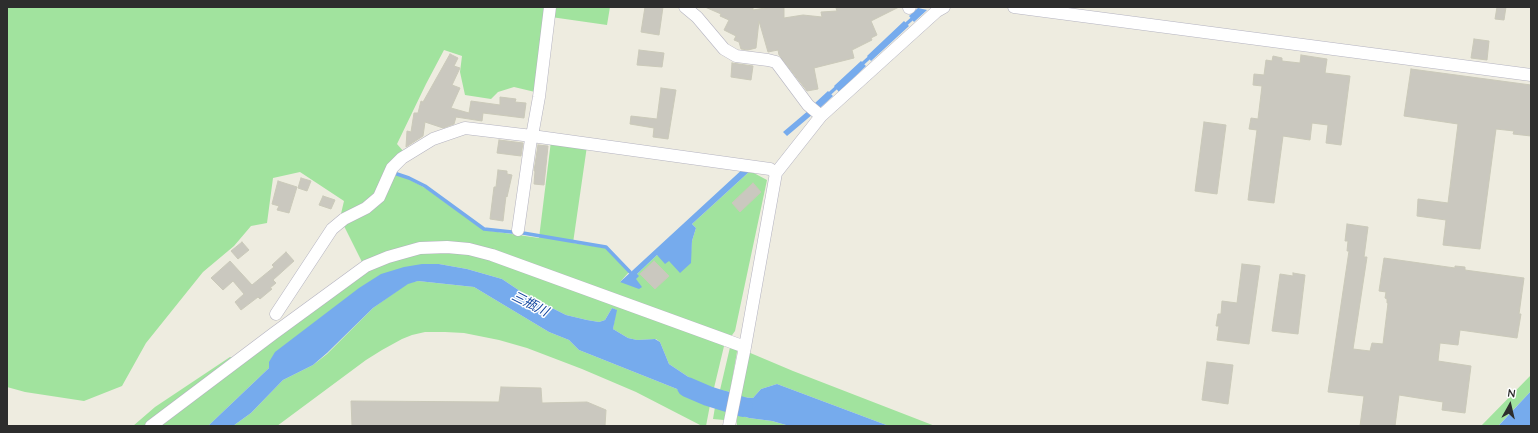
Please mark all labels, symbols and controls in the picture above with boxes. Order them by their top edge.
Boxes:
water label: 三瓶川 [509,288,551,320]
north arrow [1490,385,1530,425]
text: N [1507,386,1517,401]

